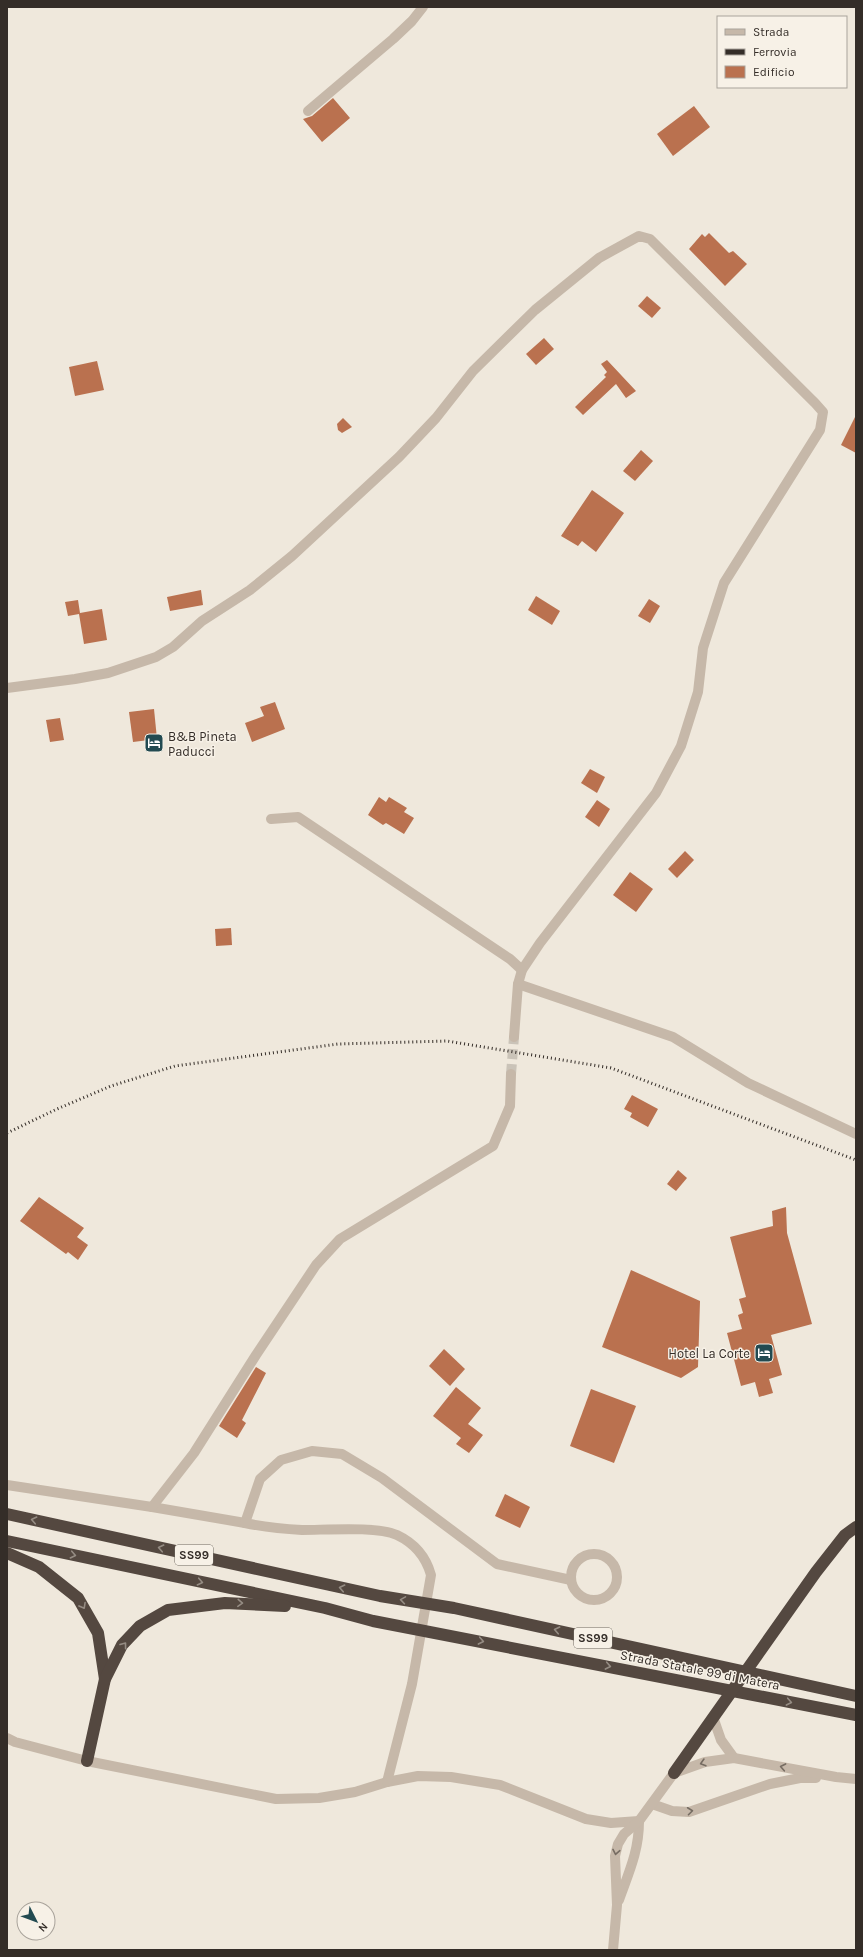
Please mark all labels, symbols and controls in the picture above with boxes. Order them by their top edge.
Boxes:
legend [717,16,847,88]
text: Strada [753,25,789,39]
text: Ferrovia [753,45,797,59]
text: Edificio [753,65,794,79]
place label: B&B Pineta Paducci [168,729,237,759]
hotel icon: B&B Pineta Paducci [143,732,165,754]
hotel icon: Hotel La Corte [753,1342,775,1364]
place label: Hotel La Corte [668,1346,750,1361]
one-way arrow [30,1516,37,1524]
one-way arrow [157,1544,164,1552]
road number: SS99 [175,1545,213,1565]
one-way arrow [69,1550,76,1558]
one-way arrow [197,1577,203,1585]
one-way arrow [339,1584,345,1592]
one-way arrow [400,1596,406,1605]
one-way arrow [237,1599,243,1608]
one-way arrow [79,1602,86,1610]
one-way arrow [554,1627,560,1635]
road number: SS99 [574,1628,612,1648]
one-way arrow [478,1637,484,1645]
one-way arrow [119,1642,126,1649]
street label: Strada Statale 99 di Matera [619,1647,781,1693]
one-way arrow [605,1662,612,1670]
one-way arrow [786,1698,792,1706]
one-way arrow [700,1759,707,1767]
one-way arrow [780,1764,787,1772]
one-way arrow [687,1806,693,1815]
one-way arrow [613,1848,621,1855]
north arrow [16,1901,56,1941]
text: N [36,1920,51,1935]

